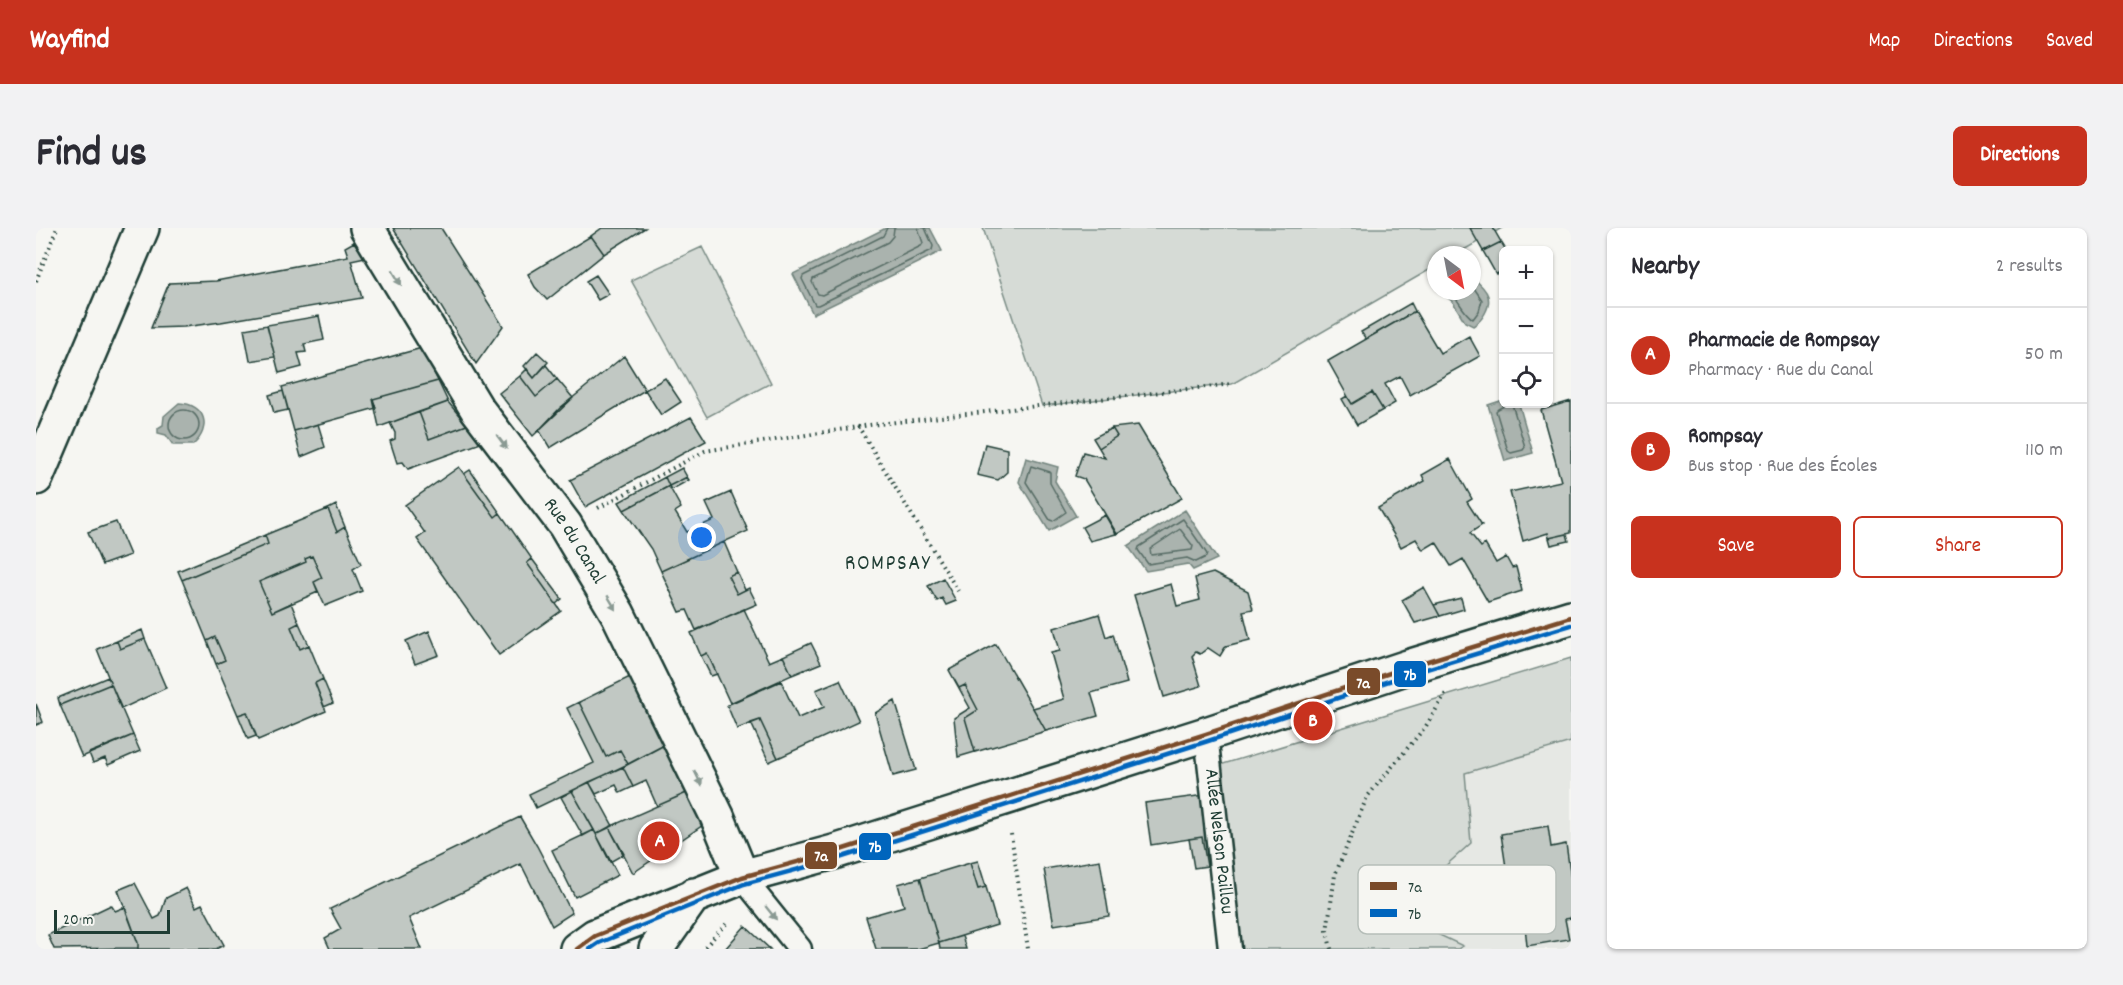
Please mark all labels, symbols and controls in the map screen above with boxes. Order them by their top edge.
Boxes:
text: Wayfind [30,22,110,62]
text: Map [1869,27,1900,57]
text: Directions [1933,27,2013,57]
text: Saved [2046,27,2093,57]
text: Find us [36,126,147,186]
button: Directions [1953,126,2087,186]
north arrow [1427,246,1481,300]
map controls [1499,246,1553,408]
button: + [1499,246,1553,300]
text: Nearby [1631,249,1699,286]
text: 2 results [1996,253,2063,281]
one-way arrow [392,270,403,286]
button: − [1499,300,1553,354]
text: Pharmacie de Rompsay [1688,326,1879,357]
text: A [1645,341,1656,369]
text: 50 m [2025,341,2063,369]
button: locate [1499,354,1553,408]
text: Pharmacy · Rue du Canal [1688,357,1873,385]
text: Rompsay [1688,422,1762,453]
one-way arrow [496,434,509,450]
text: B [1646,437,1655,465]
text: 110 m [2025,437,2063,465]
text: Bus stop · Rue des Écoles [1688,453,1878,481]
street label: Rue du Canal [536,493,611,590]
button: Save [1631,516,1841,578]
button: Share [1853,516,2063,578]
your location [687,523,716,552]
district label: ROMPSAY [845,549,931,580]
one-way arrow [606,595,617,611]
line badge: 7b [1393,660,1427,688]
text: 7b [1403,665,1417,688]
line badge: 7a [1346,667,1381,696]
text: 7a [1356,673,1371,696]
pin: B [1294,698,1332,744]
street label: Allée Nelson Paillou [1196,767,1240,916]
one-way arrow [693,770,703,787]
pin: A [640,818,680,864]
line badge: 7b [858,832,892,861]
text: 7b [868,837,882,860]
line badge: 7a [804,841,838,870]
text: 7a [814,846,829,869]
legend [1358,865,1556,934]
text: 7a [1408,877,1422,900]
text: 7b [1408,904,1421,927]
one-way arrow [764,905,777,920]
scale bar [54,907,170,934]
text: 20 m [63,909,93,932]

